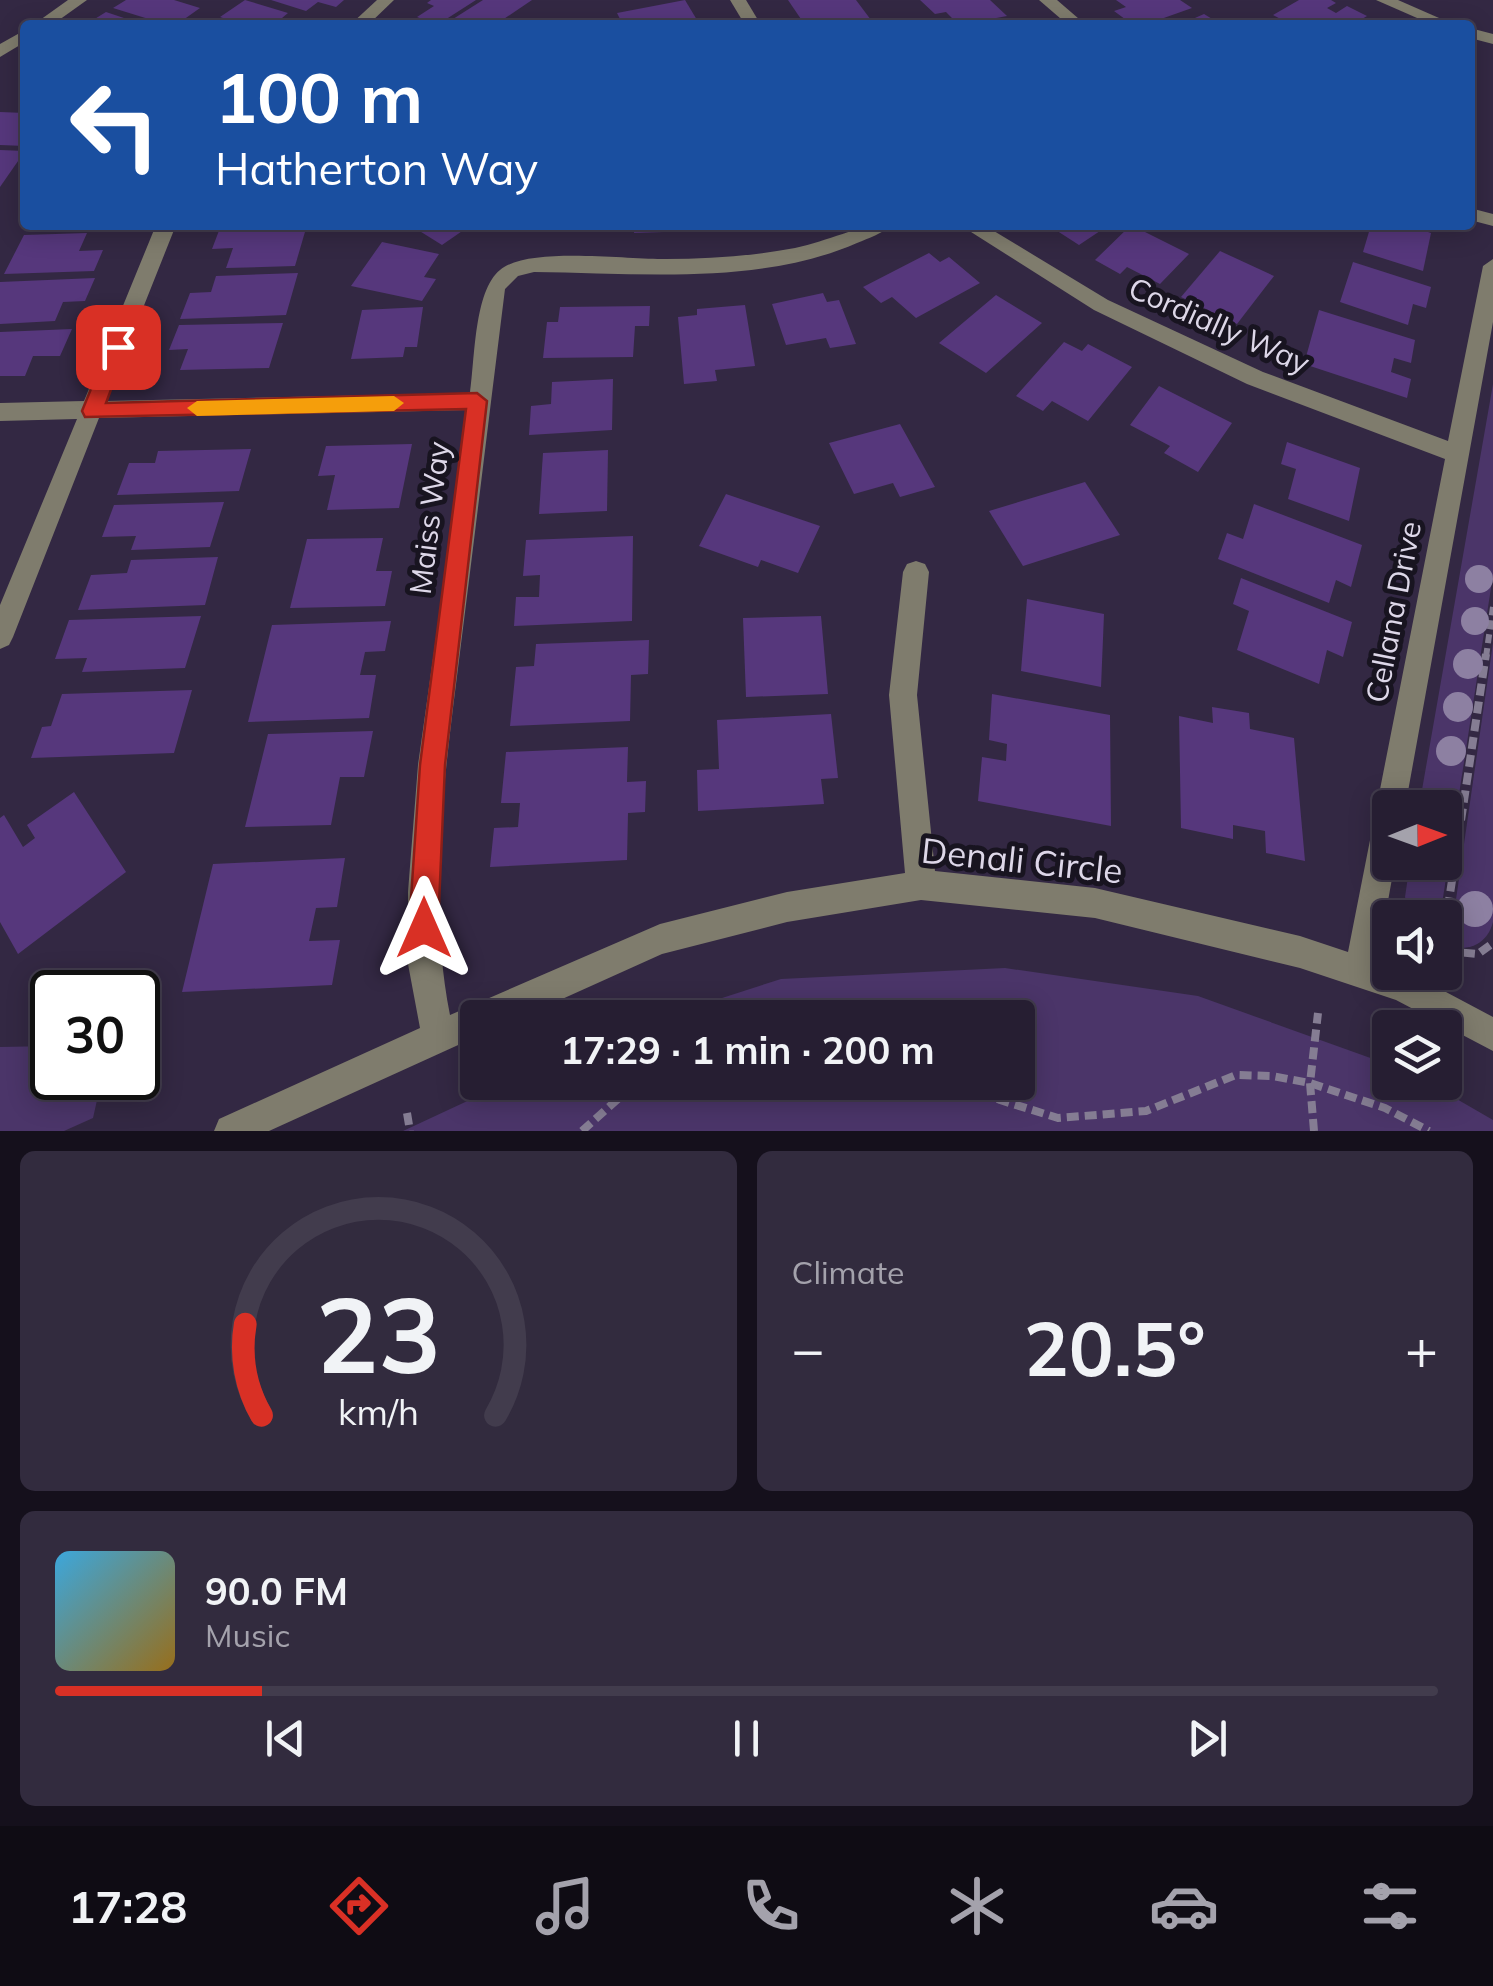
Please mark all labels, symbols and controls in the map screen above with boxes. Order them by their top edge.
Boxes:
text: 100 m [215,53,423,141]
icon: left [50,60,180,190]
text: Hatherton Way [215,140,538,196]
street label: Cordially Way [1123,268,1316,382]
pin [76,305,161,390]
icon: arrive [91,320,146,375]
street label: Maiss Way [401,439,457,597]
street label: Cellana Drive [1357,518,1429,706]
north arrow [1372,790,1462,880]
map controls [1372,790,1462,1100]
street label: Denali Circle [919,828,1125,892]
position arrow [372,876,476,980]
button: sound [1372,900,1462,990]
speed limit sign: 30 [30,970,160,1100]
button: layers [1372,1010,1462,1100]
text: 17:29 · 1 min · 200 m [560,1026,935,1074]
text: Climate [792,1252,904,1292]
text: 23 [316,1268,441,1399]
text: 20.5° [1024,1301,1206,1395]
text: − [792,1314,825,1383]
text: + [1405,1314,1438,1383]
text: km/h [338,1389,419,1434]
text: 90.0 FM [205,1567,348,1615]
text: Music [205,1615,290,1655]
icon: previous [258,1711,313,1766]
icon: pause [719,1711,774,1766]
icon: next [1180,1711,1235,1766]
icon: directions [324,1871,394,1941]
icon: music [530,1871,600,1941]
icon: phone [736,1871,806,1941]
icon: climate [942,1871,1012,1941]
icon: car [1149,1871,1219,1941]
icon: filters [1355,1871,1425,1941]
text: 17:28 [68,1878,187,1934]

